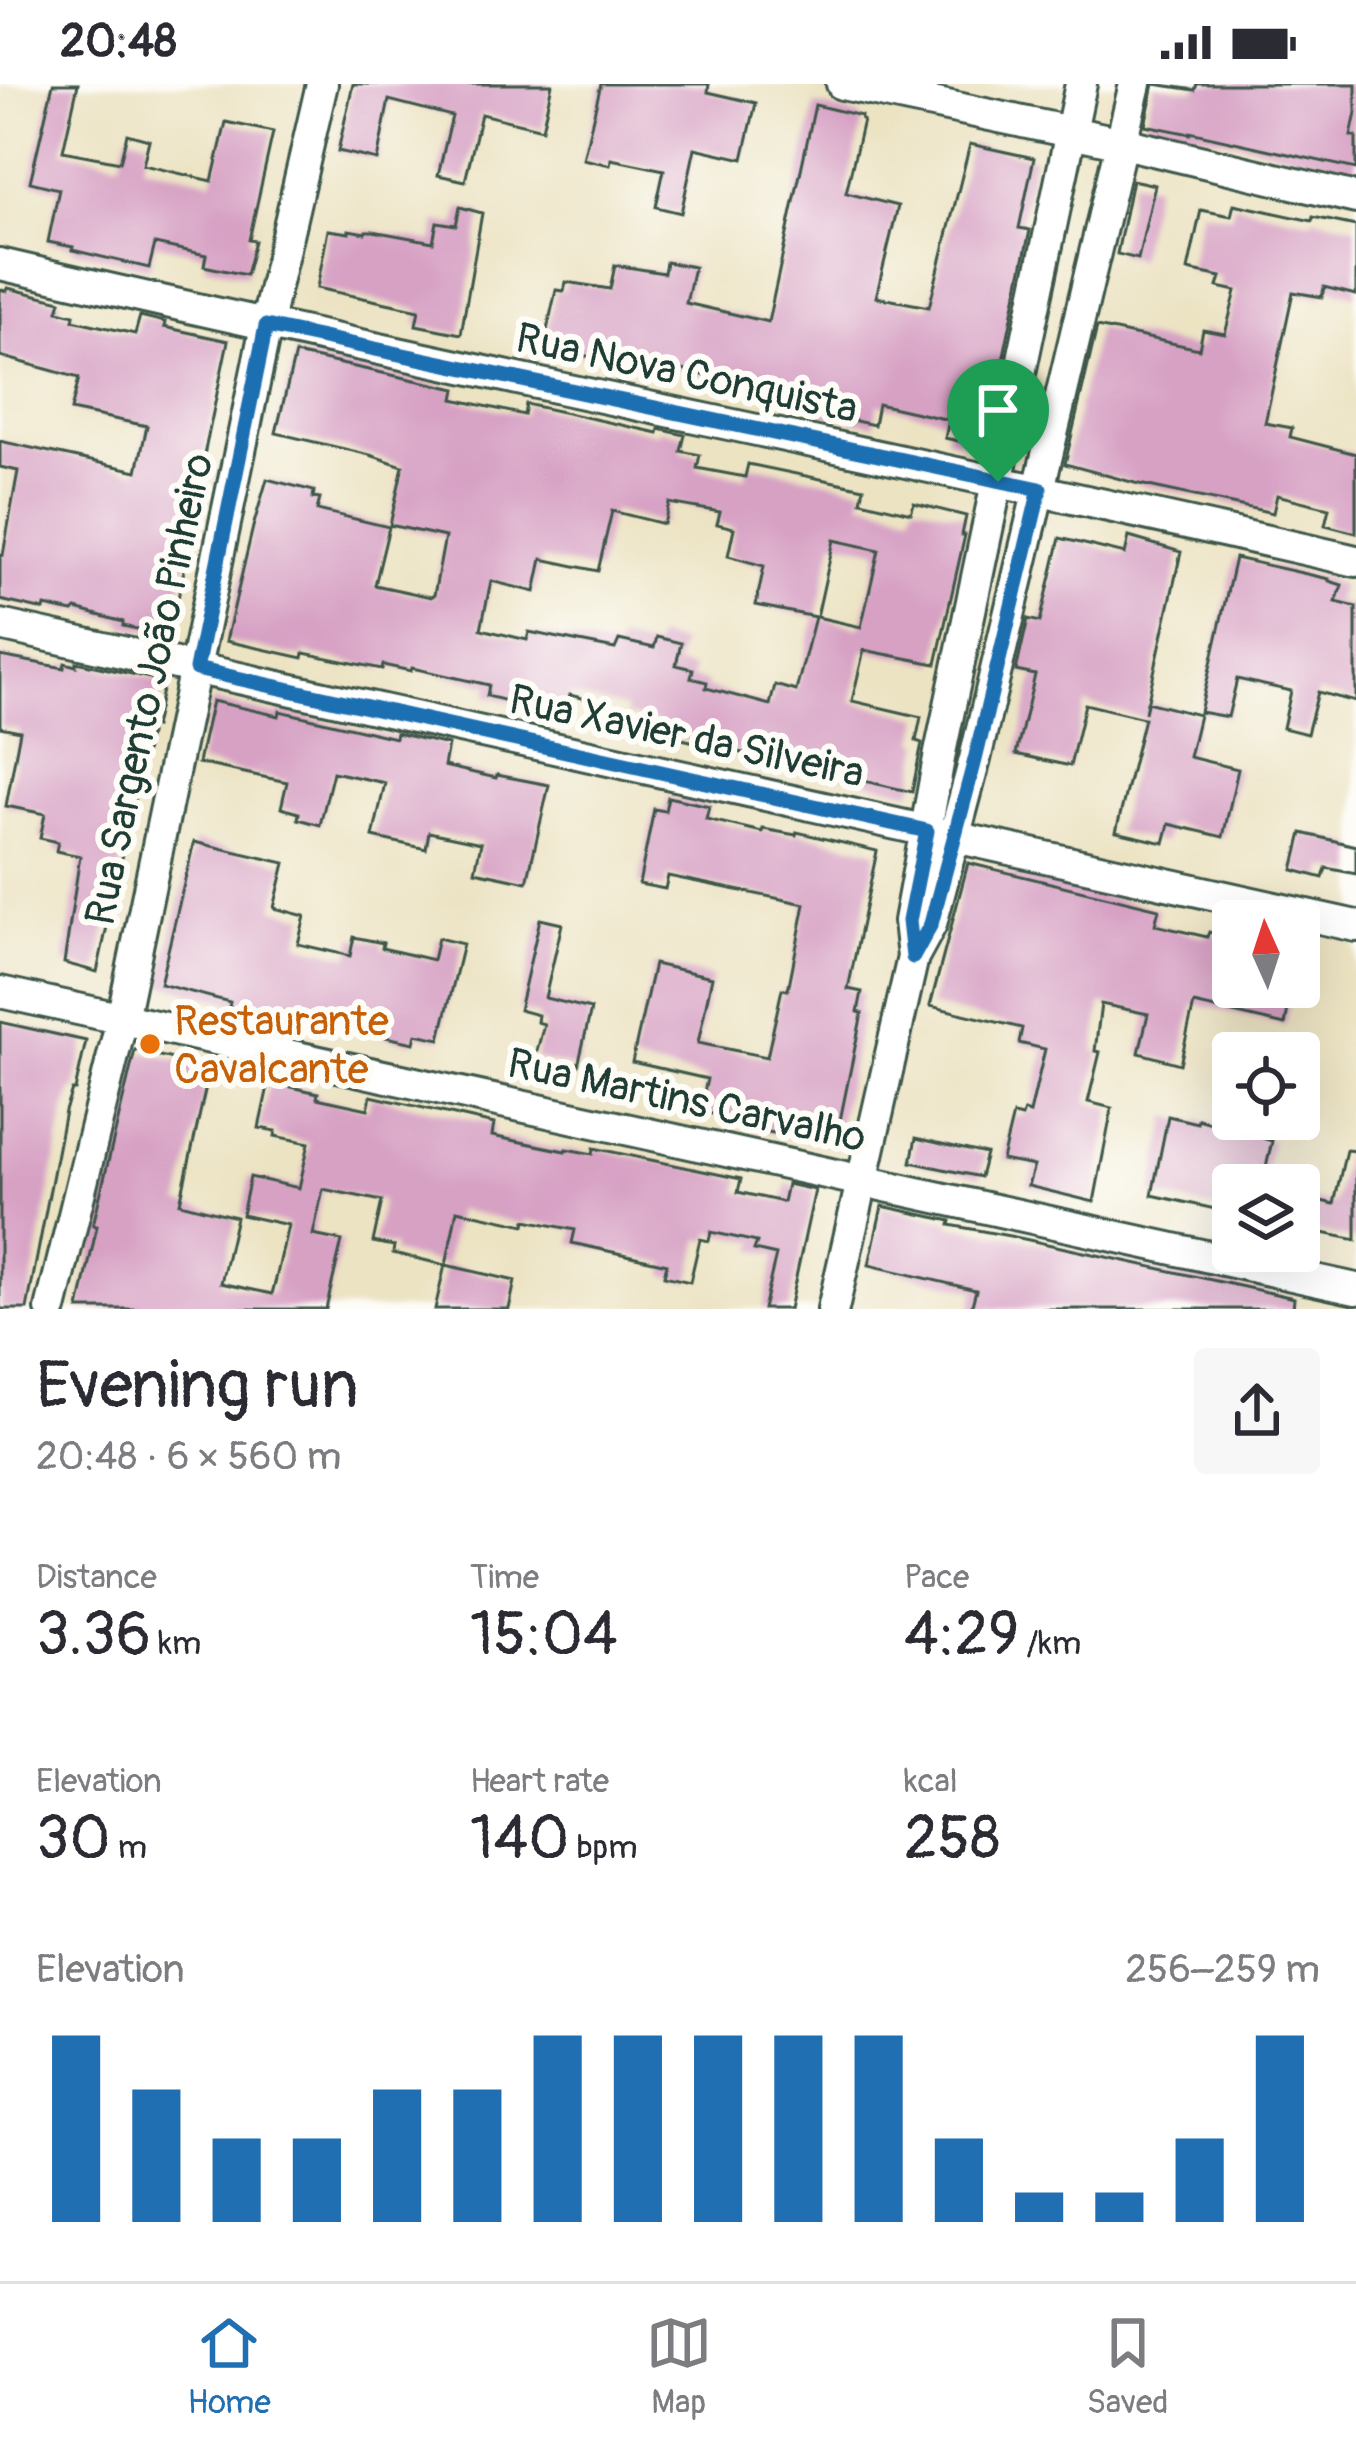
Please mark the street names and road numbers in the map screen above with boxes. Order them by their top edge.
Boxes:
street label: Rua Nova Conquista [511,312,862,436]
street label: Rua Sargento João Pinheiro [75,449,225,930]
street label: Rua Xavier da Silveira [504,674,869,800]
street label: Rua Martins Carvalho [503,1038,870,1164]

